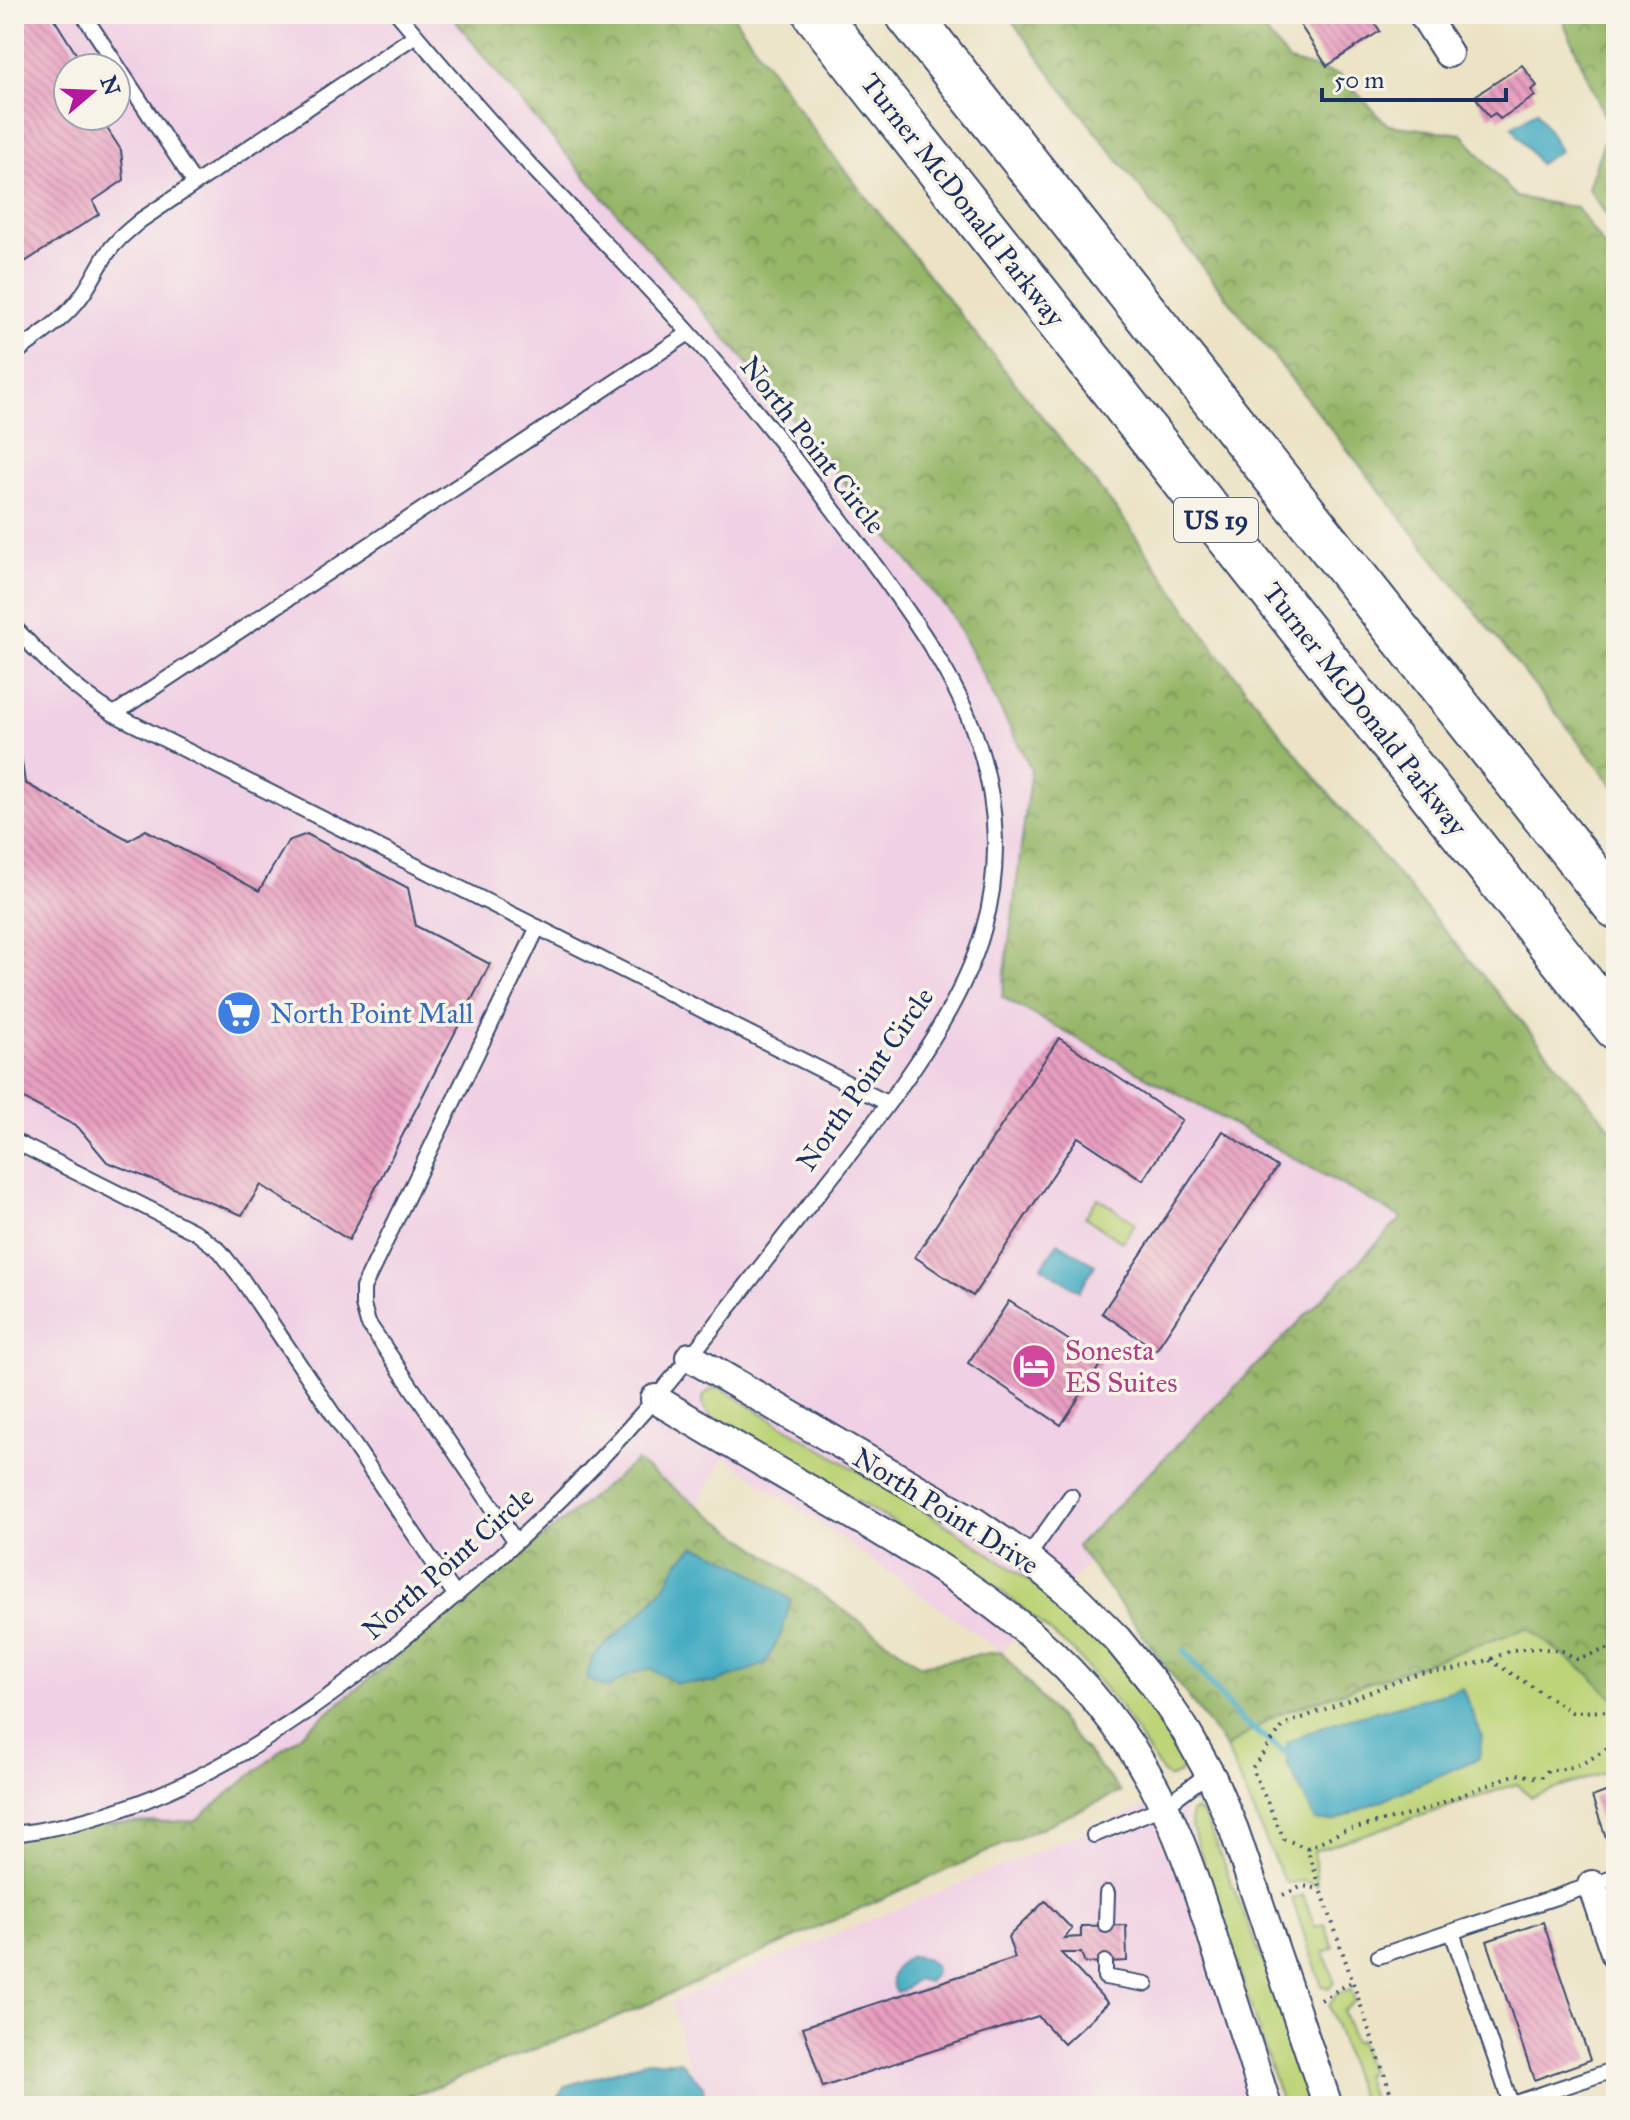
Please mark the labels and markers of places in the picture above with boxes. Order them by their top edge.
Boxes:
supermarket icon: North Point Mall [215,989,263,1037]
place label: North Point Mall [270,996,474,1031]
place label: Sonesta ES Suites [1065,1333,1178,1400]
hotel icon: Sonesta ES Suites [1010,1342,1058,1390]

